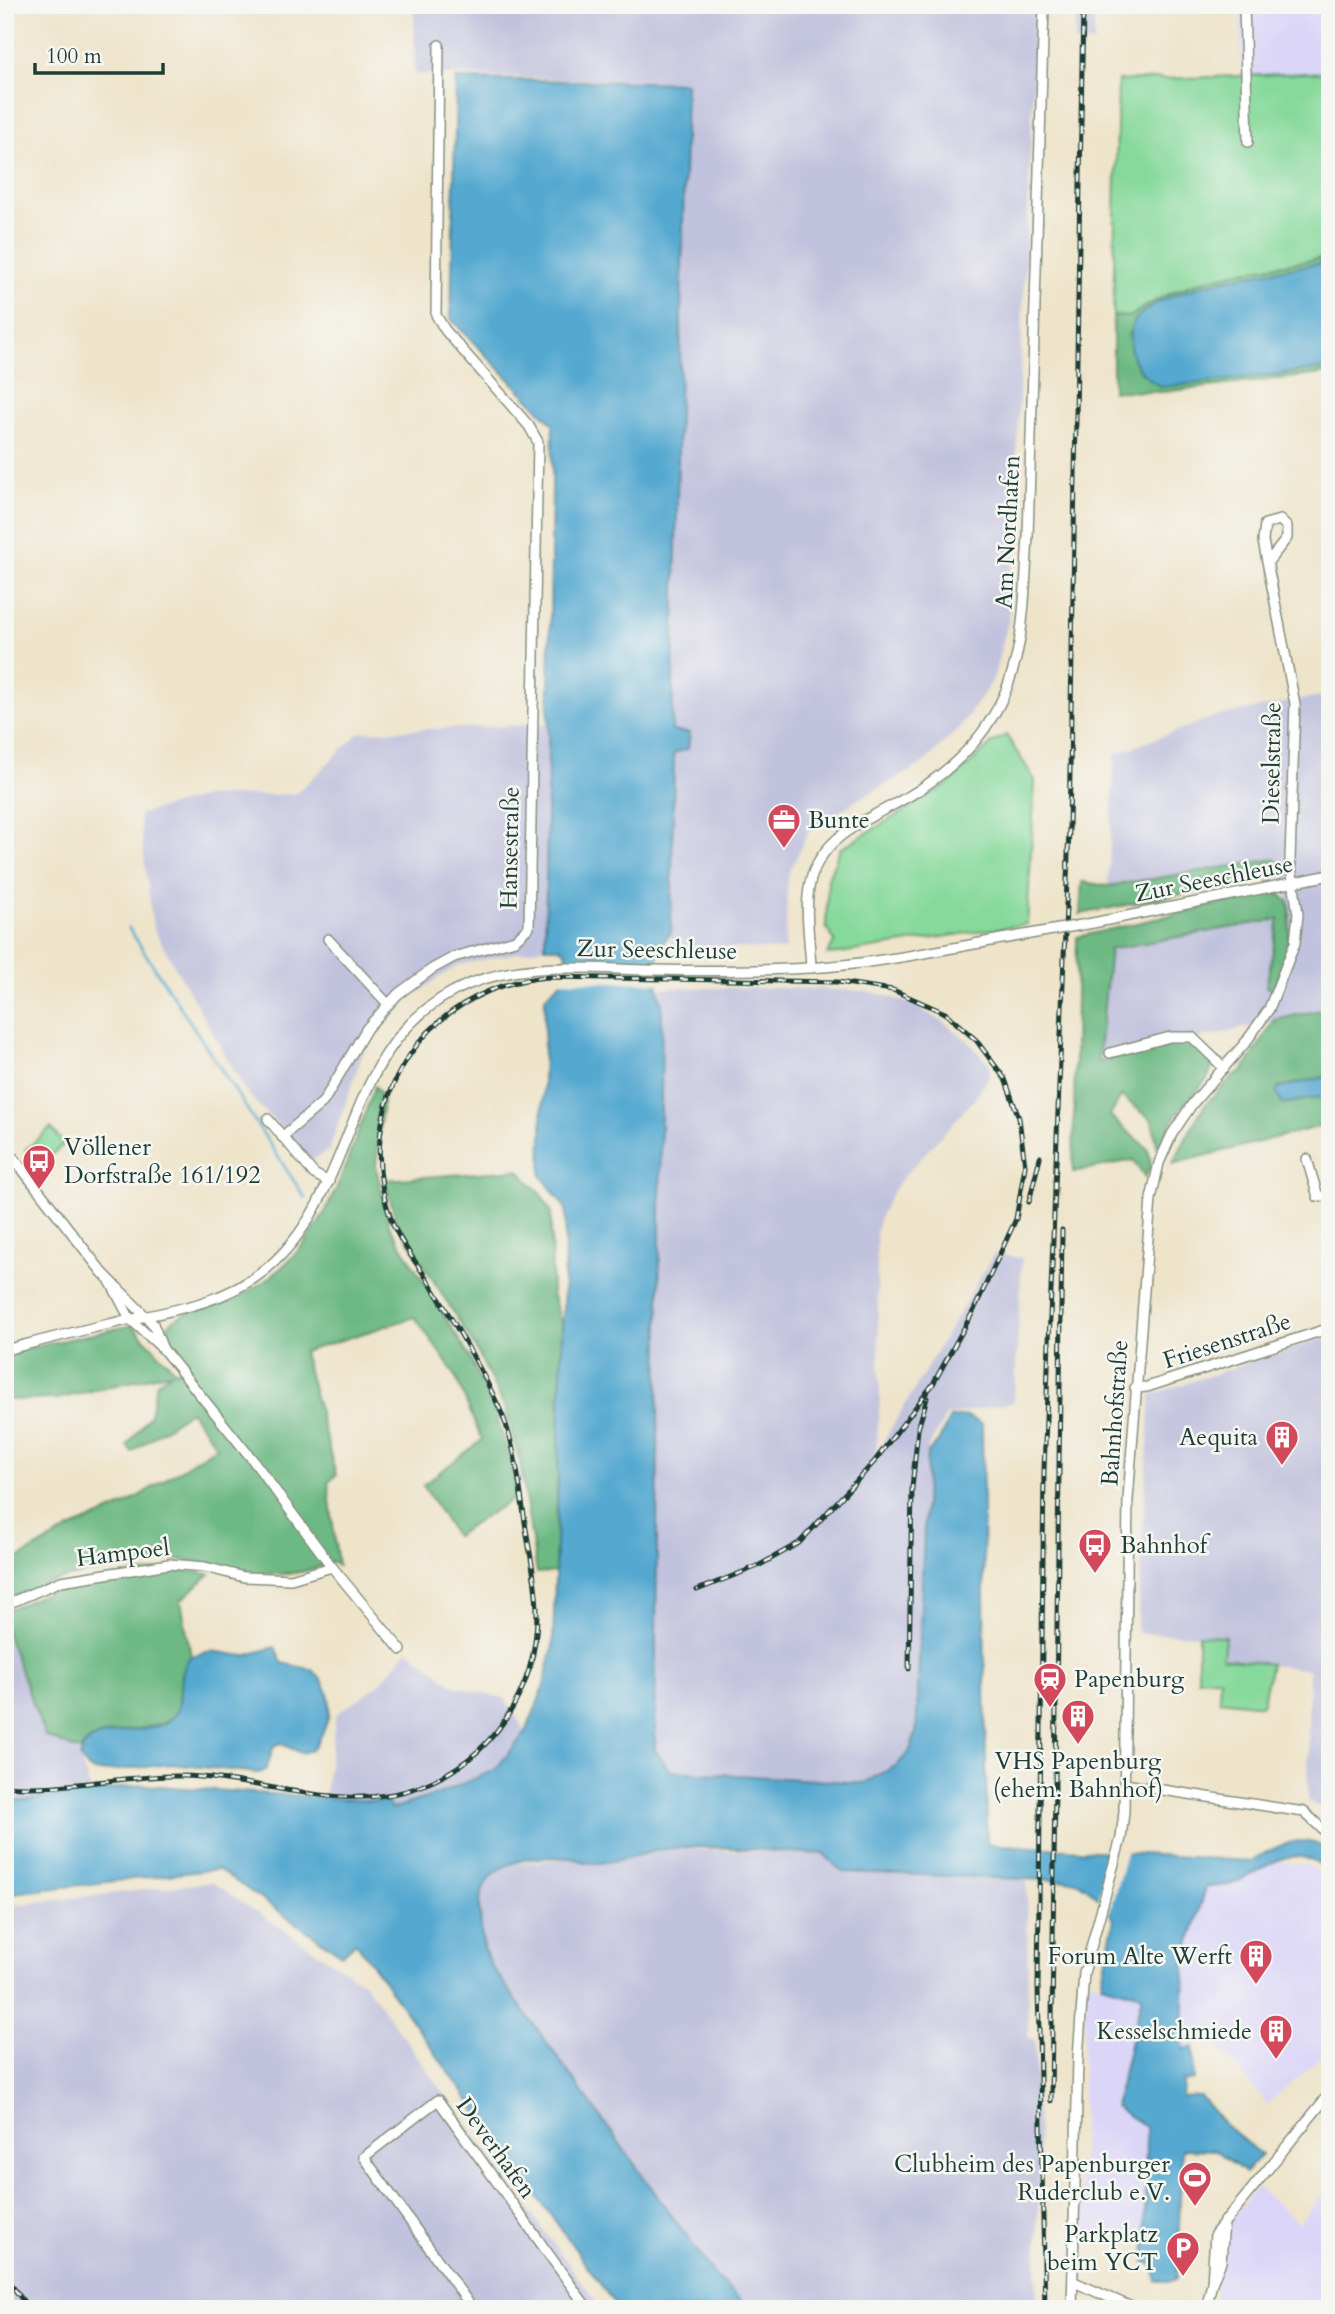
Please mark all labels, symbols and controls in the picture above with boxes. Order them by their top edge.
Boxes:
scale bar [35,32,163,76]
text: 100 m [46,42,102,71]
street label: Am Nordhafen [987,454,1029,610]
street label: Dieselstraße [1254,702,1290,824]
street label: Hansestraße [492,786,528,910]
office icon: Bunte [765,801,803,850]
place label: Bunte [808,804,870,837]
street label: Zur Seeschleuse [1132,847,1296,911]
street label: Zur Seeschleuse [576,932,738,968]
place label: Völlener Dorfstraße 161/192 [64,1131,260,1192]
bus stop icon: Völlener Dorfstraße 161/192 [20,1142,58,1191]
street label: Friesenstraße [1159,1305,1295,1377]
street label: Bahnhofstraße [1093,1339,1137,1487]
building icon: Aequita [1263,1418,1301,1467]
place label: Aequita [1179,1421,1259,1454]
bus stop icon: Bahnhof [1076,1526,1114,1575]
place label: Bahnhof [1120,1529,1211,1562]
street label: Hampoel [75,1531,171,1575]
station icon: Papenburg [1031,1660,1069,1709]
place label: Papenburg [1074,1663,1185,1696]
building icon: VHS Papenburg (ehem. Bahnhof) [1059,1697,1097,1746]
place label: VHS Papenburg (ehem. Bahnhof) [993,1745,1163,1806]
building icon: Forum Alte Werft [1237,1937,1275,1986]
place label: Forum Alte Werft [1048,1940,1232,1973]
building icon: Kesselschmiede [1257,2012,1295,2061]
place label: Kesselschmiede [1096,2015,1252,2048]
street label: Deverhafen [448,2091,544,2206]
place label: Clubheim des Papenburger Ruderclub e.V. [894,2148,1170,2209]
sports icon: Clubheim des Papenburger Ruderclub e.V. [1176,2159,1214,2208]
place label: Parkplatz beim YCT [1047,2218,1158,2279]
parking icon: Parkplatz beim YCT [1164,2229,1202,2278]

